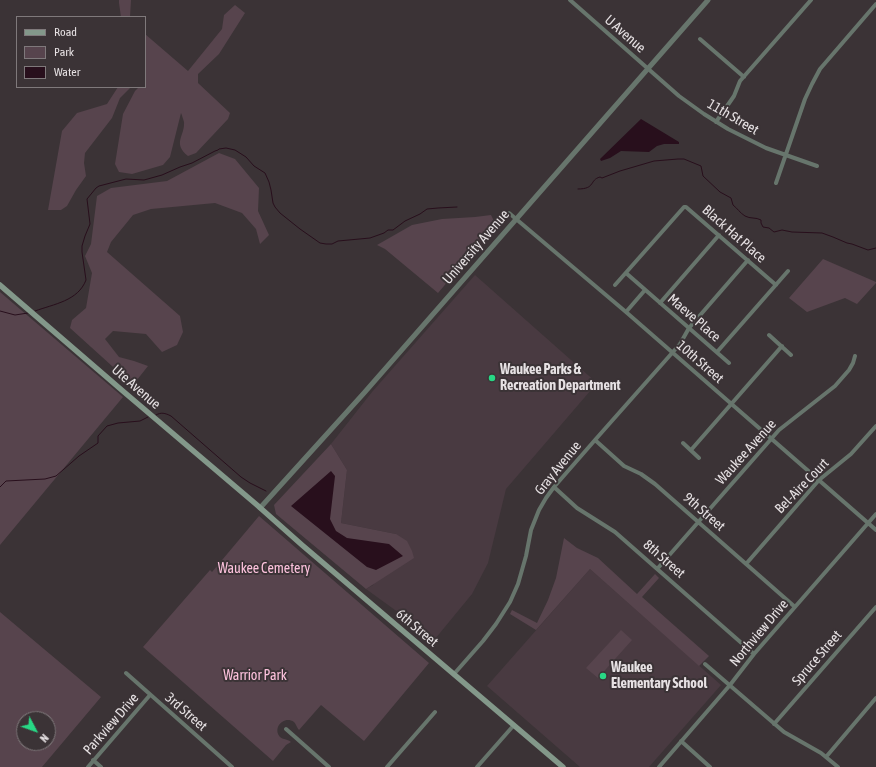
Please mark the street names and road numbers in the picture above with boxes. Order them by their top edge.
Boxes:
street label: U Avenue [601,12,649,56]
street label: 11th Street [704,96,762,138]
street label: Black Hat Place [699,202,769,266]
street label: University Avenue [439,206,513,288]
street label: Maeve Place [664,290,724,346]
street label: 10th Street [673,337,727,387]
street label: Ute Avenue [108,361,164,413]
street label: Waukee Avenue [712,416,780,488]
street label: Gray Avenue [531,438,585,498]
street label: Bel-Aire Court [772,455,832,517]
street label: 9th Street [680,489,728,535]
street label: 8th Street [640,536,688,582]
street label: Northview Drive [726,596,792,670]
street label: 6th Street [392,605,442,651]
street label: Spruce Street [788,627,846,689]
street label: 3rd Street [162,689,210,735]
street label: Parkview Drive [80,690,142,758]

